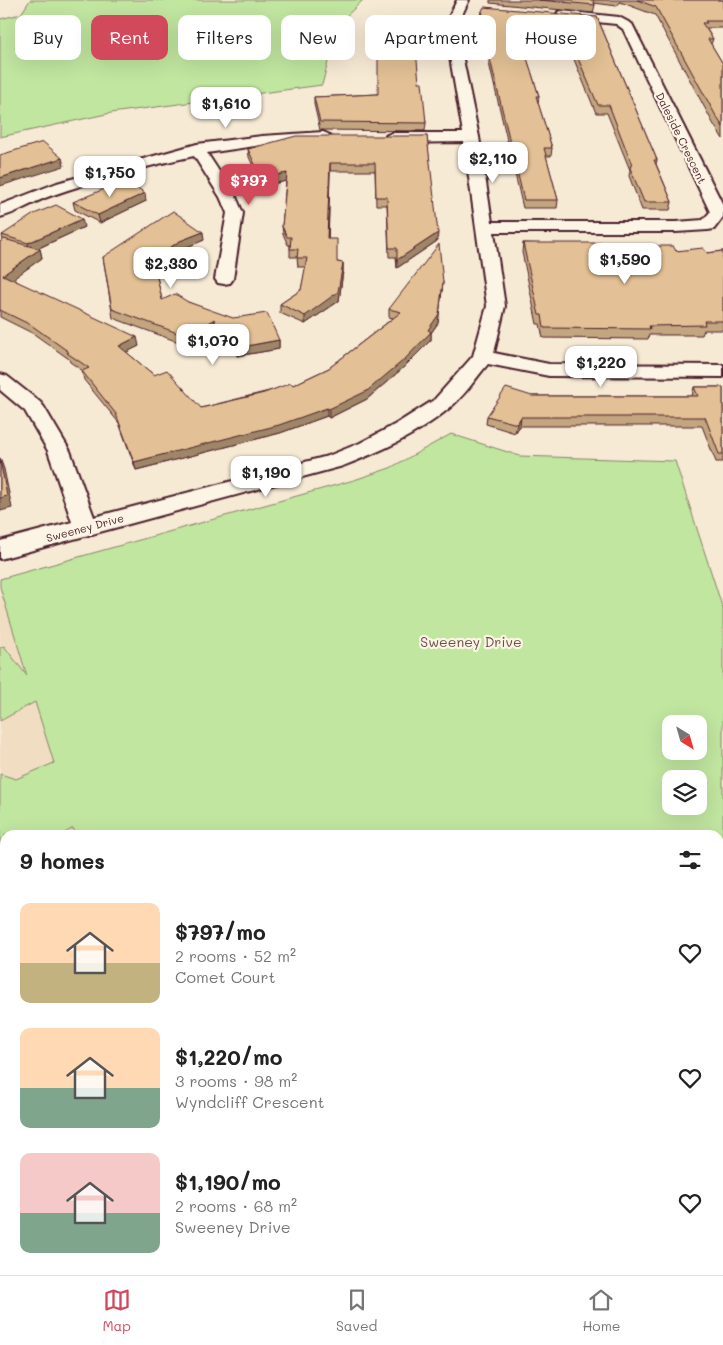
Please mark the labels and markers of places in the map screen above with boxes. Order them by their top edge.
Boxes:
pin: $1,610 [185,86,267,129]
pin: $2,110 [452,142,534,184]
pin: $1,750 [69,156,151,198]
pin: $797 [219,164,279,206]
pin: $1,590 [584,242,666,285]
pin: $2,330 [130,246,212,289]
pin: $1,070 [172,324,254,366]
pin: $1,220 [560,346,642,388]
pin: $1,190 [225,456,307,498]

